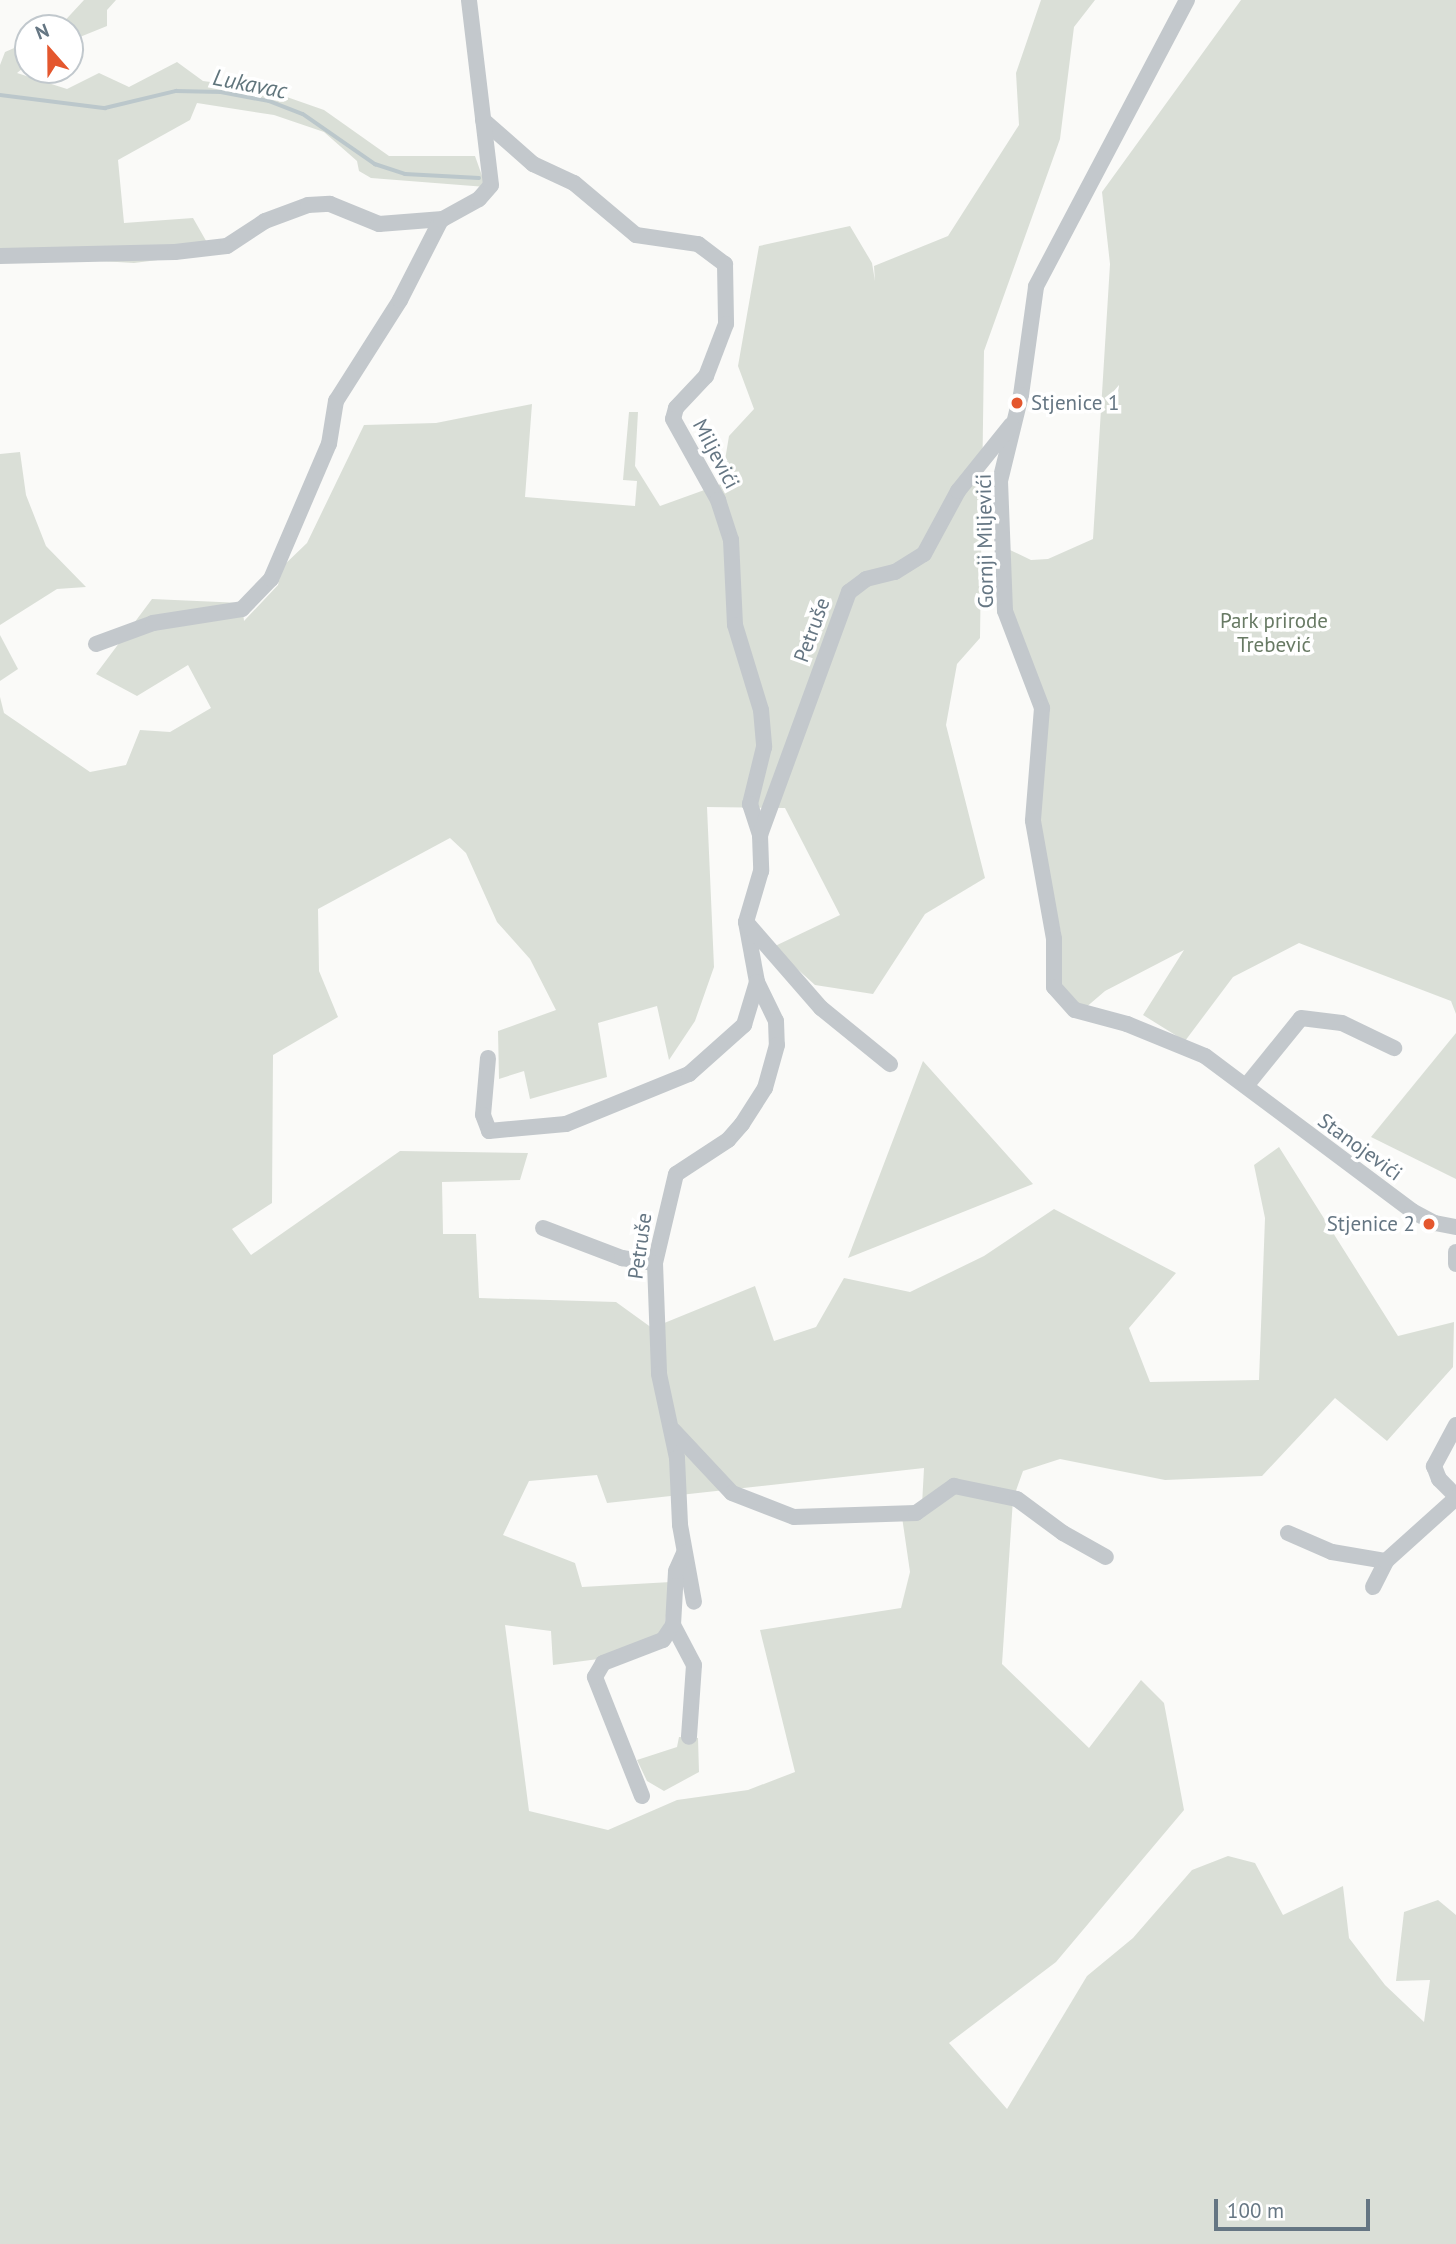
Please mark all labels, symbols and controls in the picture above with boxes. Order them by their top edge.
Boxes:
north arrow [14,14,84,84]
text: N [32,18,52,45]
water label: Lukavac [211,63,289,105]
place label: Stjenice 1 [1031,390,1119,416]
marker: Stjenice 1 [1009,395,1025,411]
street label: Miljevići [687,415,745,493]
street label: Gornji Miljevići [971,473,999,609]
street label: Petruše [789,594,835,666]
park label: Park prirode Trebević [1220,608,1328,658]
street label: Stanojevići [1313,1108,1407,1186]
street label: Petruše [623,1211,657,1281]
place label: Stjenice 2 [1327,1211,1415,1237]
marker: Stjenice 2 [1421,1216,1437,1232]
scale bar [1218,2184,1374,2228]
text: 100 m [1227,2197,1284,2224]

